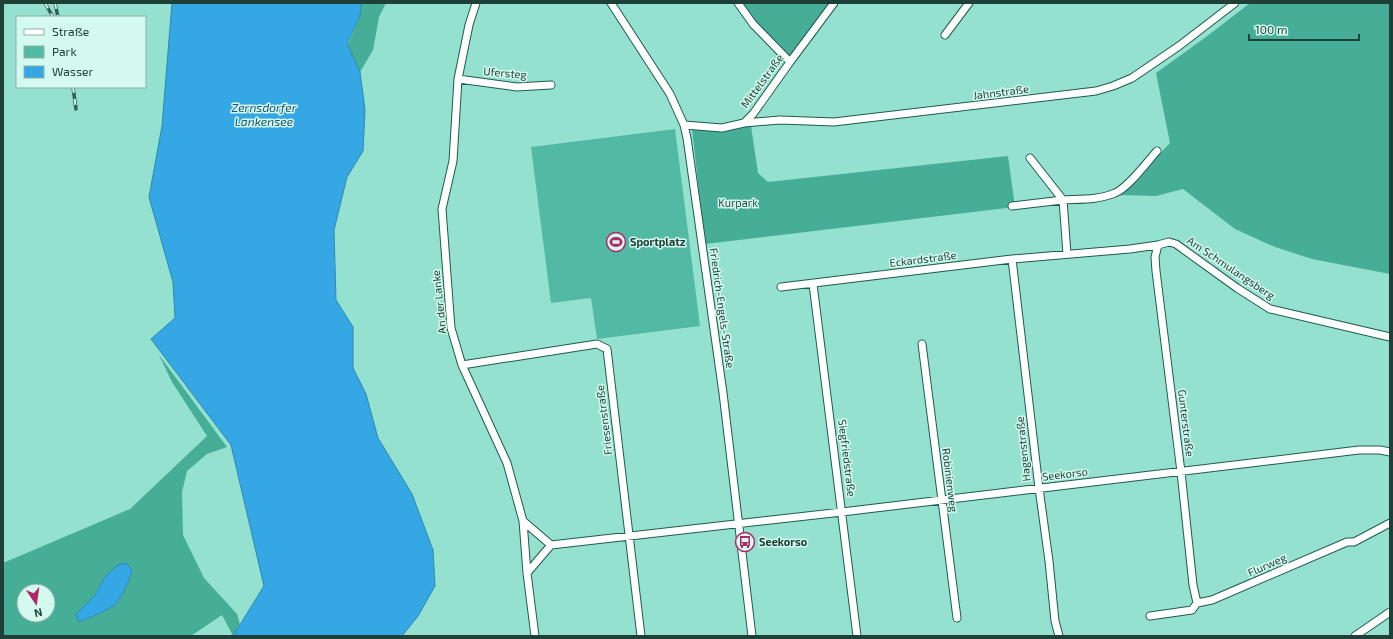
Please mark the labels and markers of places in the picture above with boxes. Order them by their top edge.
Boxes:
sports icon: Sportplatz [605,231,627,253]
place label: Sportplatz [630,235,686,248]
bus stop icon: Seekorso [734,531,756,553]
place label: Seekorso [759,535,808,548]

